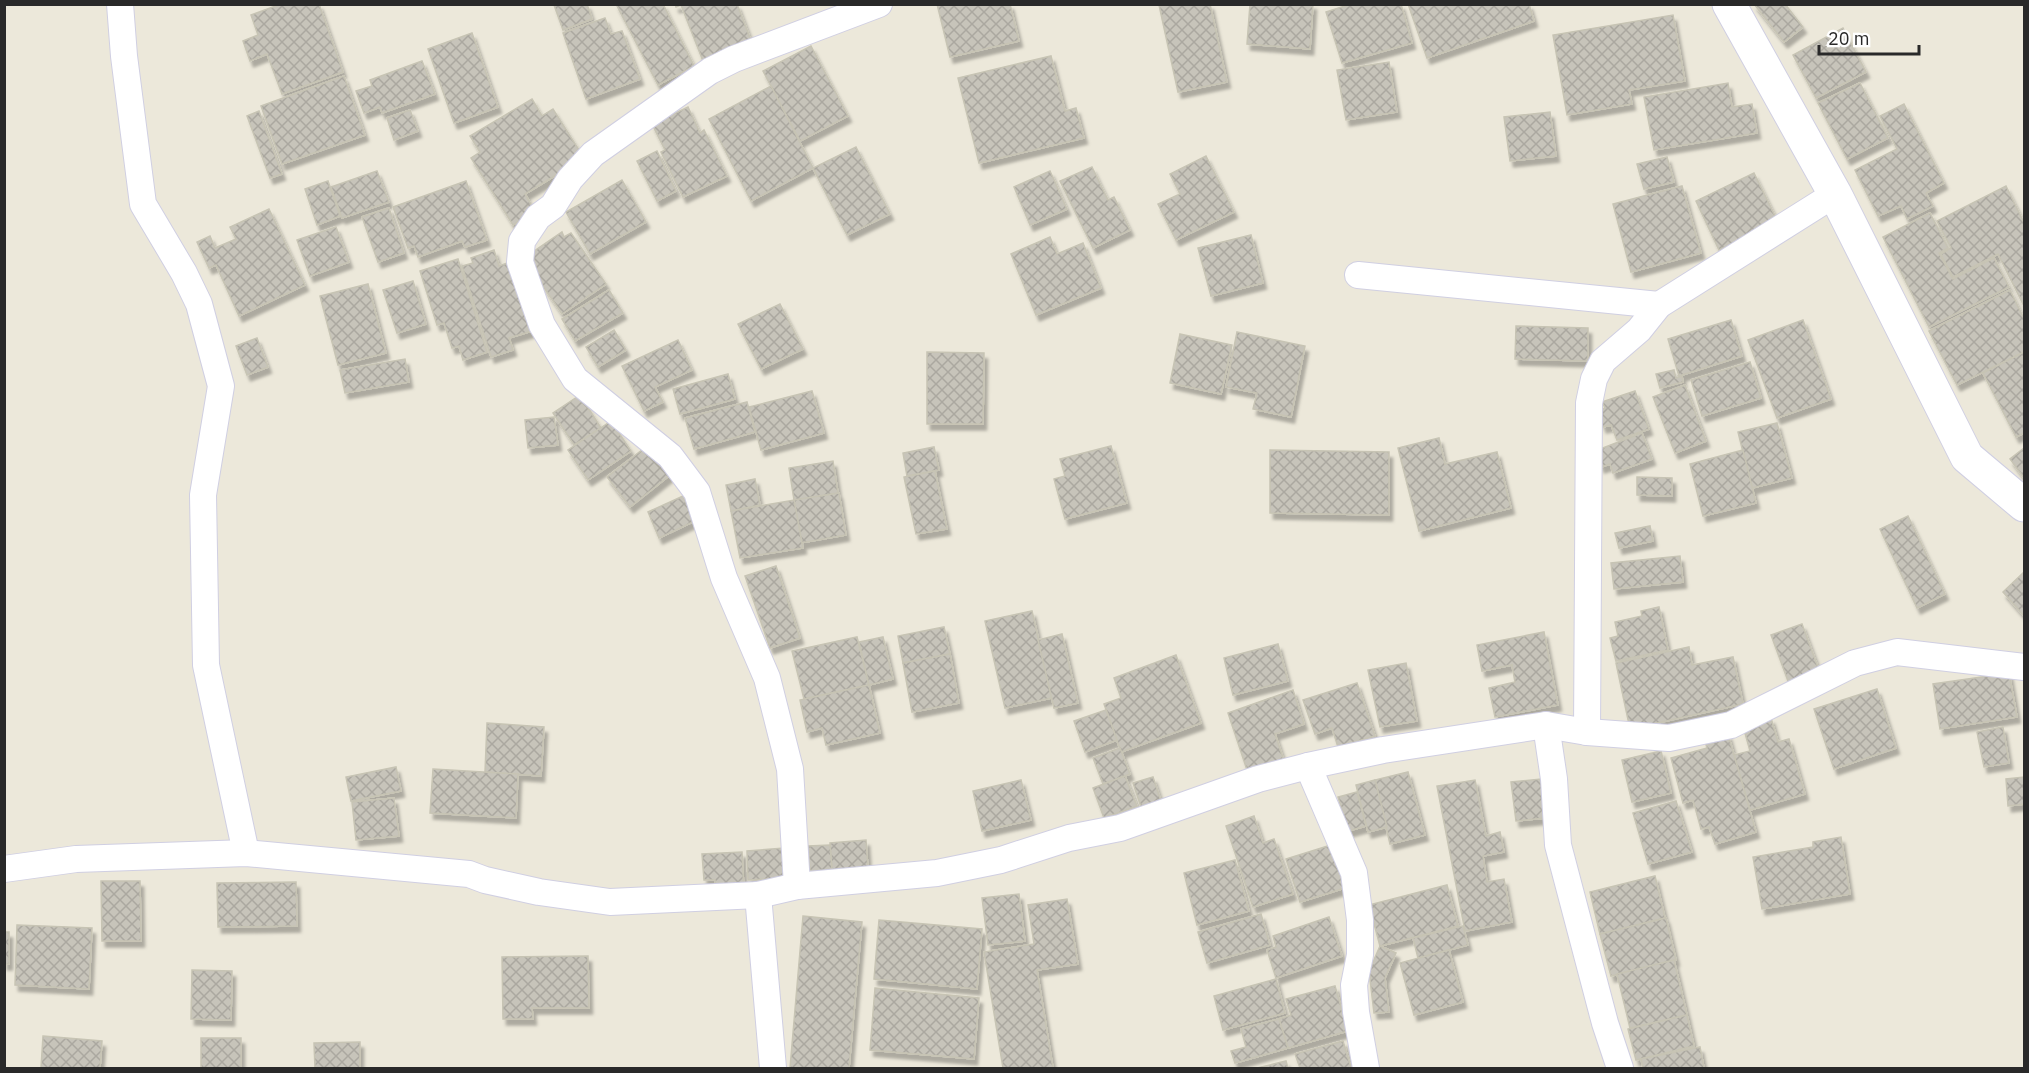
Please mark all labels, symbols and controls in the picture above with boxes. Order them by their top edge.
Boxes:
scale bar [1819,18,1920,56]
text: 20 m [1828,27,1870,50]

